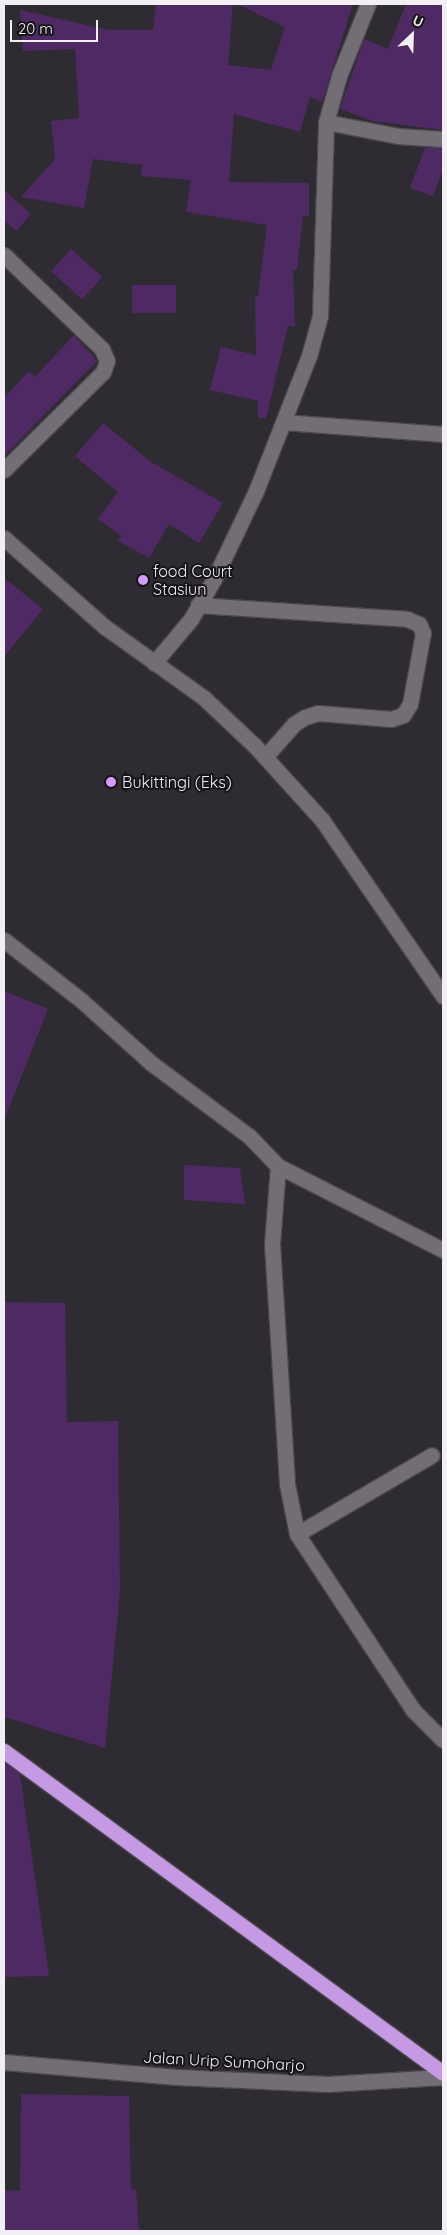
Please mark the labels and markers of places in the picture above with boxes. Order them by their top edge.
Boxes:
place label: food Court Stasiun [153,561,232,599]
marker: food Court Stasiun [137,574,149,586]
place label: Bukittingi (Eks) [122,772,232,792]
marker: Bukittingi (Eks) [104,775,118,789]

